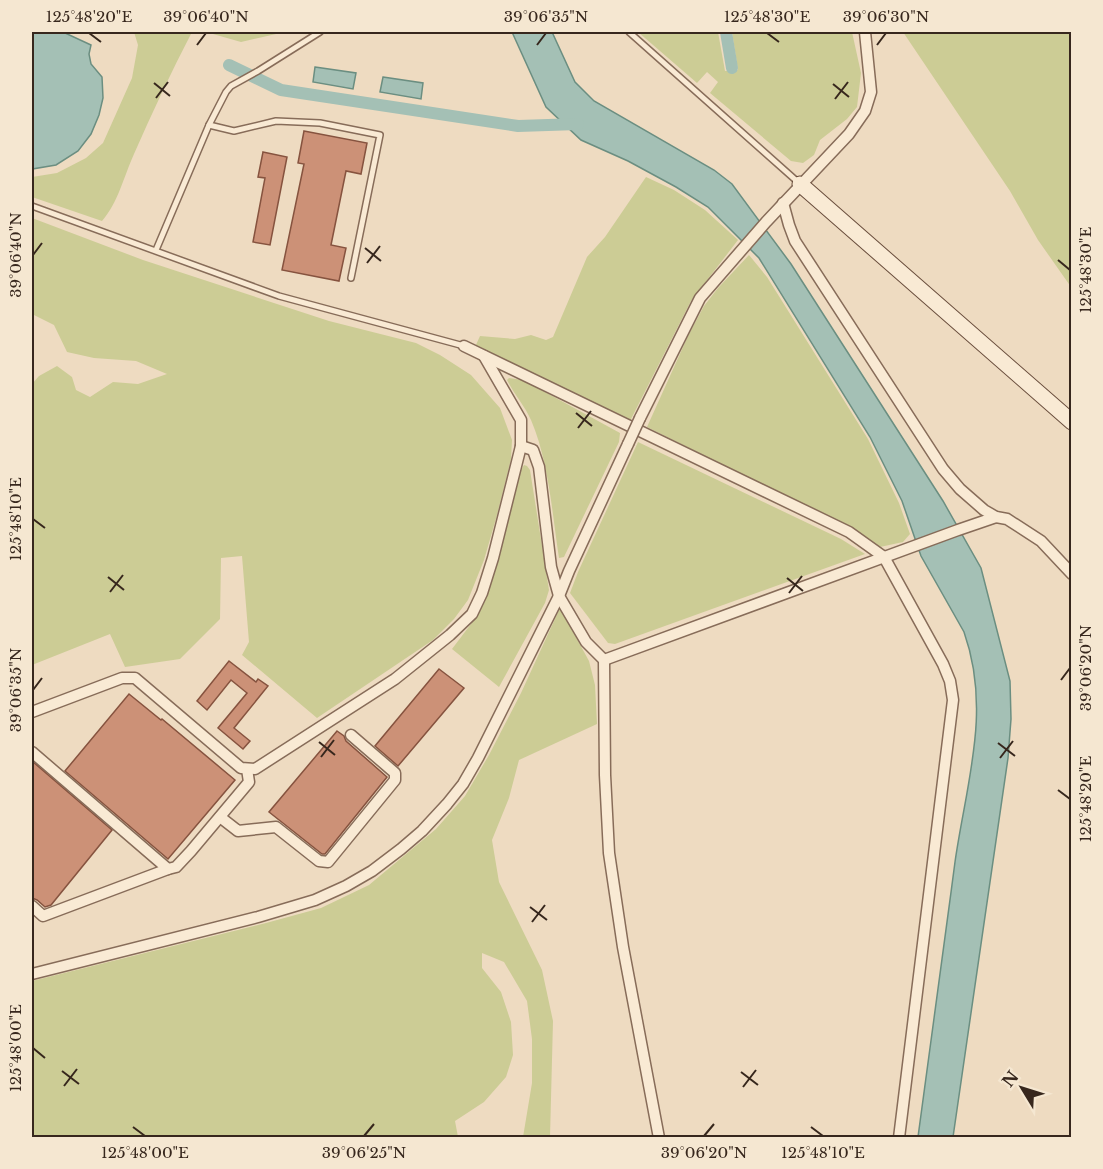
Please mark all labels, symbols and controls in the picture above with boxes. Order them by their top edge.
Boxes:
text: 125°48'20"E [46,7,132,26]
text: 39°06'40"N [163,7,249,26]
text: 39°06'35"N [504,7,588,26]
text: 125°48'30"E [724,7,810,26]
text: 39°06'30"N [843,7,929,26]
text: 39°06'40"N [6,212,25,298]
text: 125°48'30"E [1076,227,1095,313]
text: 125°48'10"E [6,477,25,561]
text: 39°06'20"N [1076,625,1095,711]
text: 39°06'35"N [6,648,25,732]
text: 125°48'20"E [1076,756,1095,842]
text: 125°48'00"E [6,1004,25,1092]
north arrow [992,1058,1052,1118]
text: N [998,1067,1023,1091]
text: 125°48'00"E [101,1143,189,1162]
text: 39°06'25"N [322,1143,406,1162]
text: 39°06'20"N [661,1143,747,1162]
text: 125°48'10"E [781,1143,865,1162]

